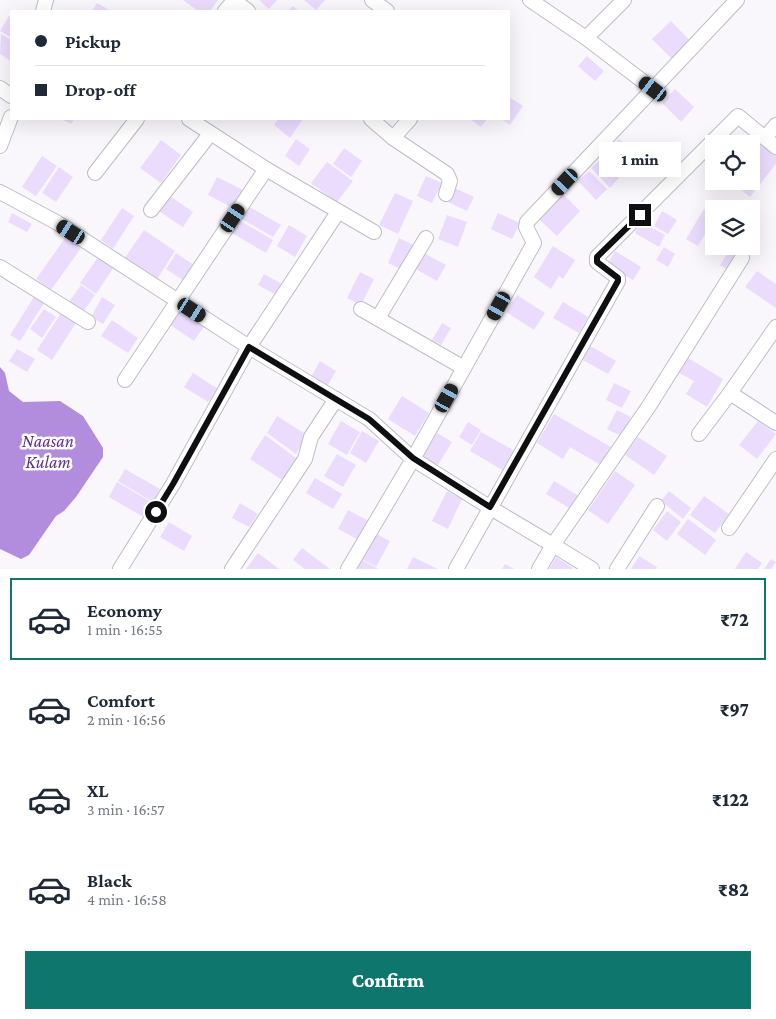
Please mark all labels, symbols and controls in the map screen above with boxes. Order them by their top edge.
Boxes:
text: Pickup [65,31,121,52]
car [636,74,669,104]
text: Drop-off [65,79,136,100]
map controls [705,135,760,255]
button: locate [705,135,760,190]
callout: 1 min [599,142,681,178]
text: 1 min [621,151,659,168]
car [549,166,580,198]
button: layers [705,200,760,255]
car [218,201,247,235]
route end [629,204,651,226]
car [54,218,87,246]
car [485,289,512,323]
car [175,296,208,324]
car [433,381,460,415]
water label: Naasan Kulam [22,431,74,472]
route start [145,501,167,523]
icon: car [27,597,72,642]
text: Economy [87,600,162,621]
text: ₹72 [720,609,749,630]
text: 1 min · 16:55 [87,621,163,638]
icon: car [27,687,72,732]
text: Comfort [87,690,155,711]
text: ₹97 [720,699,749,720]
text: 2 min · 16:56 [87,711,166,728]
icon: car [27,777,72,822]
text: XL [87,780,109,801]
text: ₹122 [712,789,749,810]
text: 3 min · 16:57 [87,801,165,818]
icon: car [27,867,72,912]
text: Black [87,870,132,891]
text: ₹82 [718,879,749,900]
text: 4 min · 16:58 [87,891,167,908]
button: Confirm [25,951,751,1009]

